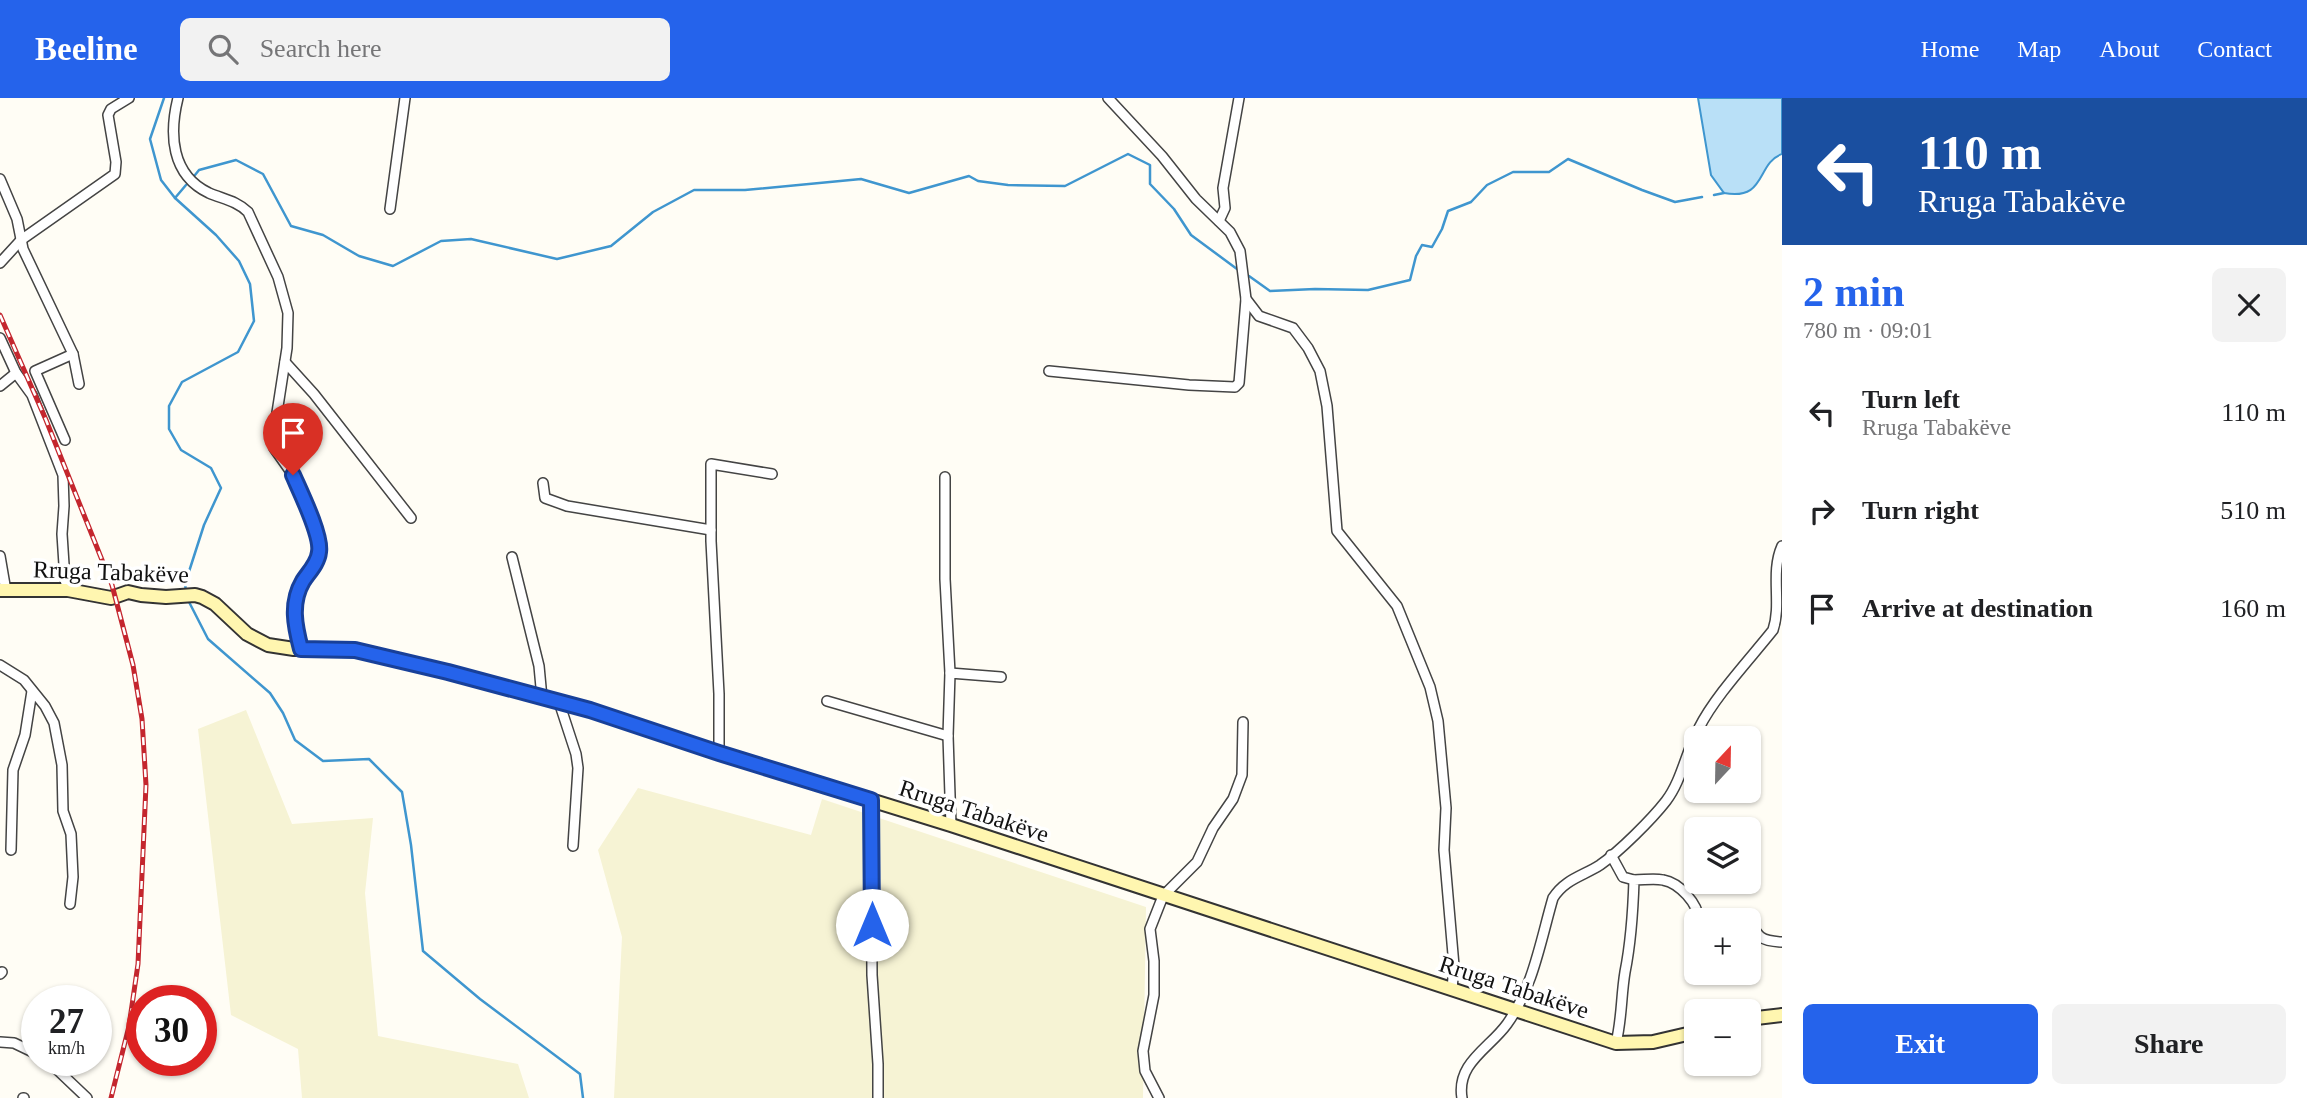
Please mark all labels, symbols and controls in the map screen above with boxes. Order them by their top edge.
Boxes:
search box [180,18,670,81]
icon: search [204,30,242,68]
text: Beeline [35,31,138,67]
text: Search here [260,34,382,63]
text: Home [1921,36,1979,62]
text: Map [2017,36,2061,62]
text: About [2099,36,2159,62]
text: Contact [2197,36,2272,62]
text: 110 m [1918,125,2042,180]
icon: left [1803,126,1894,217]
text: Rruga Tabakëve [1918,183,2126,219]
button: close [2212,268,2286,342]
text: 2 min [1803,269,1905,315]
text: 780 m · 09:01 [1803,318,1933,343]
text: Turn left [1862,385,1960,414]
icon: left [1803,394,1841,432]
text: 110 m [2221,398,2286,427]
pin [263,403,323,475]
icon: arrive [274,414,312,452]
text: Rruga Tabakëve [1862,415,2011,440]
icon: right [1803,492,1841,530]
text: Turn right [1862,496,1979,525]
text: 510 m [2220,496,2286,525]
street label: Rruga Tabakëve [33,556,189,588]
icon: arrive [1803,590,1841,628]
text: Arrive at destination [1862,594,2093,623]
text: 160 m [2220,594,2286,623]
north arrow [1684,726,1760,803]
map controls [1684,726,1761,1076]
street label: Rruga Tabakëve [896,775,1052,847]
button: layers [1684,817,1761,894]
position arrow [835,888,909,962]
button: + [1684,908,1761,985]
street label: Rruga Tabakëve [1436,951,1592,1023]
speed limit sign: 30 [126,985,217,1076]
button: − [1684,999,1761,1076]
text: 27 [49,1002,84,1041]
button: Exit [1803,1004,2038,1084]
button: Share [2052,1004,2286,1084]
text: km/h [48,1038,85,1058]

